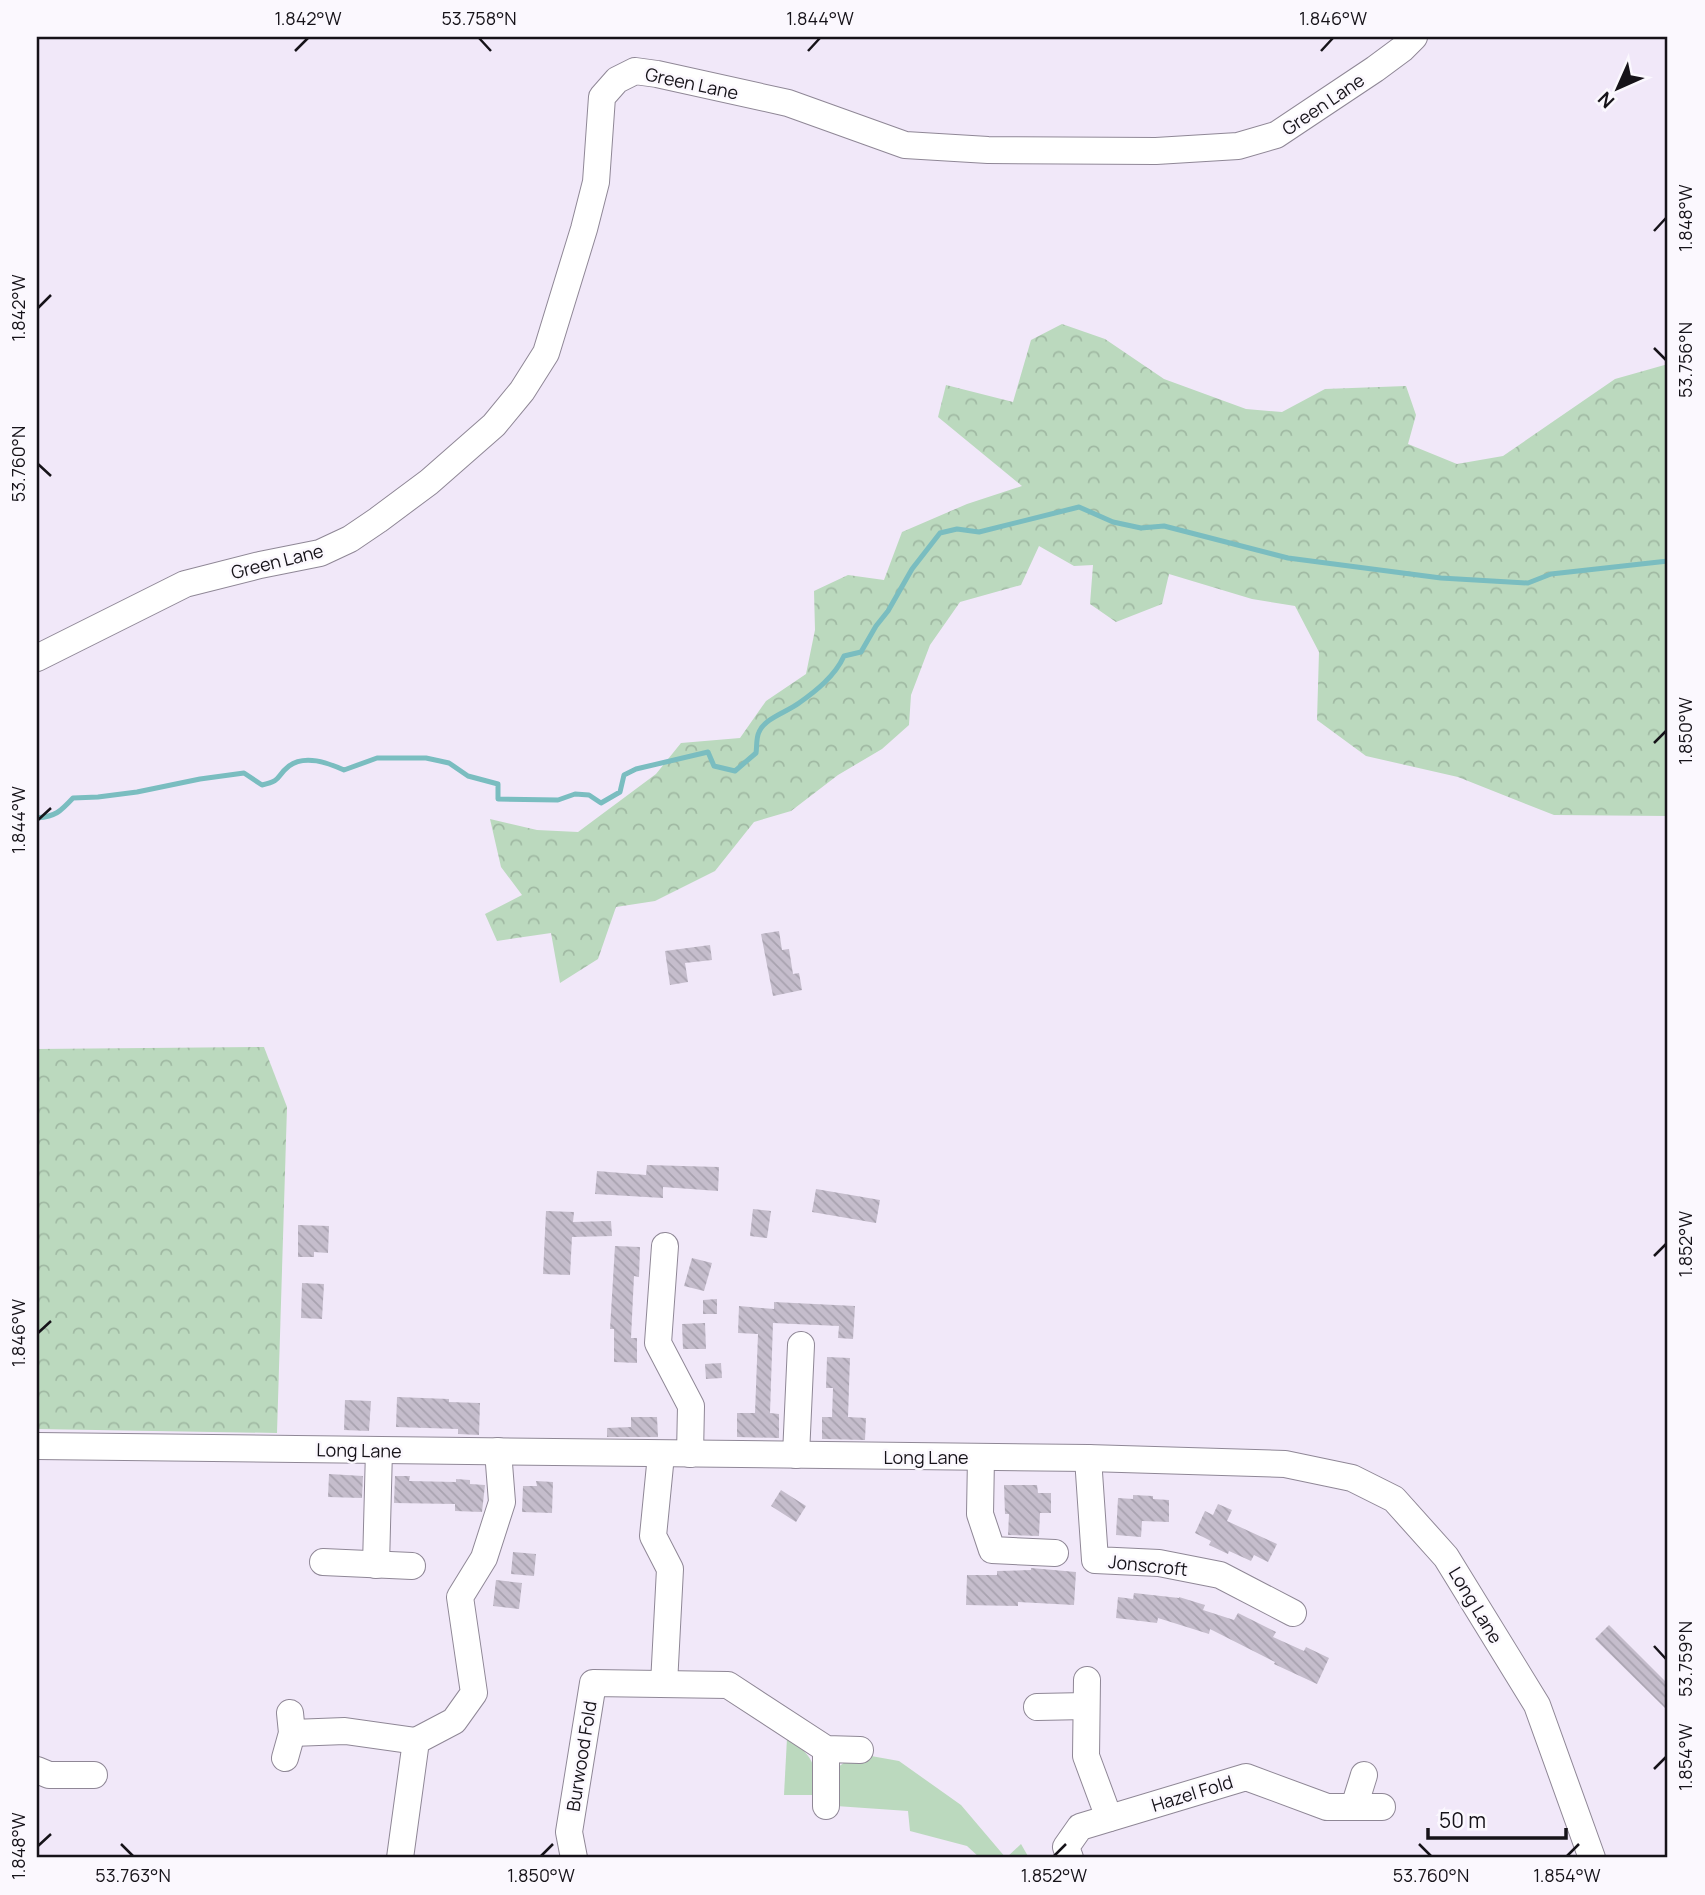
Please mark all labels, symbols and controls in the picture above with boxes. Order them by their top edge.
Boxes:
text: 1.842°W [274,6,342,30]
text: 53.758°N [441,6,517,30]
text: 1.844°W [786,6,854,30]
text: 1.846°W [1299,6,1367,30]
north arrow [1582,52,1652,122]
street label: Green Lane [643,61,741,105]
street label: Green Lane [1277,68,1369,140]
text: N [1592,86,1620,114]
text: 1.848°W [1673,184,1697,252]
text: 1.842°W [6,274,30,342]
text: 53.756°N [1673,322,1697,398]
text: 53.760°N [6,426,30,502]
street label: Green Lane [228,538,326,584]
text: 1.850°W [1673,697,1697,765]
text: 1.844°W [6,786,30,854]
text: 1.852°W [1673,1211,1697,1277]
text: 1.846°W [6,1299,30,1367]
street label: Long Lane [316,1437,402,1463]
street label: Long Lane [883,1445,969,1469]
street label: Jonscroft [1107,1549,1189,1581]
street label: Long Lane [1444,1562,1508,1648]
text: 53.759°N [1673,1621,1697,1697]
street label: Burwood Fold [560,1699,602,1813]
text: 1.854°W [1673,1723,1697,1791]
street label: Hazel Fold [1148,1769,1236,1817]
scale bar [1428,1797,1567,1841]
text: 50 m [1439,1806,1486,1834]
text: 1.848°W [6,1812,30,1880]
text: 53.763°N [95,1863,171,1887]
text: 1.850°W [507,1863,575,1887]
text: 1.852°W [1021,1863,1087,1887]
text: 53.760°N [1393,1863,1469,1887]
text: 1.854°W [1533,1863,1601,1887]

